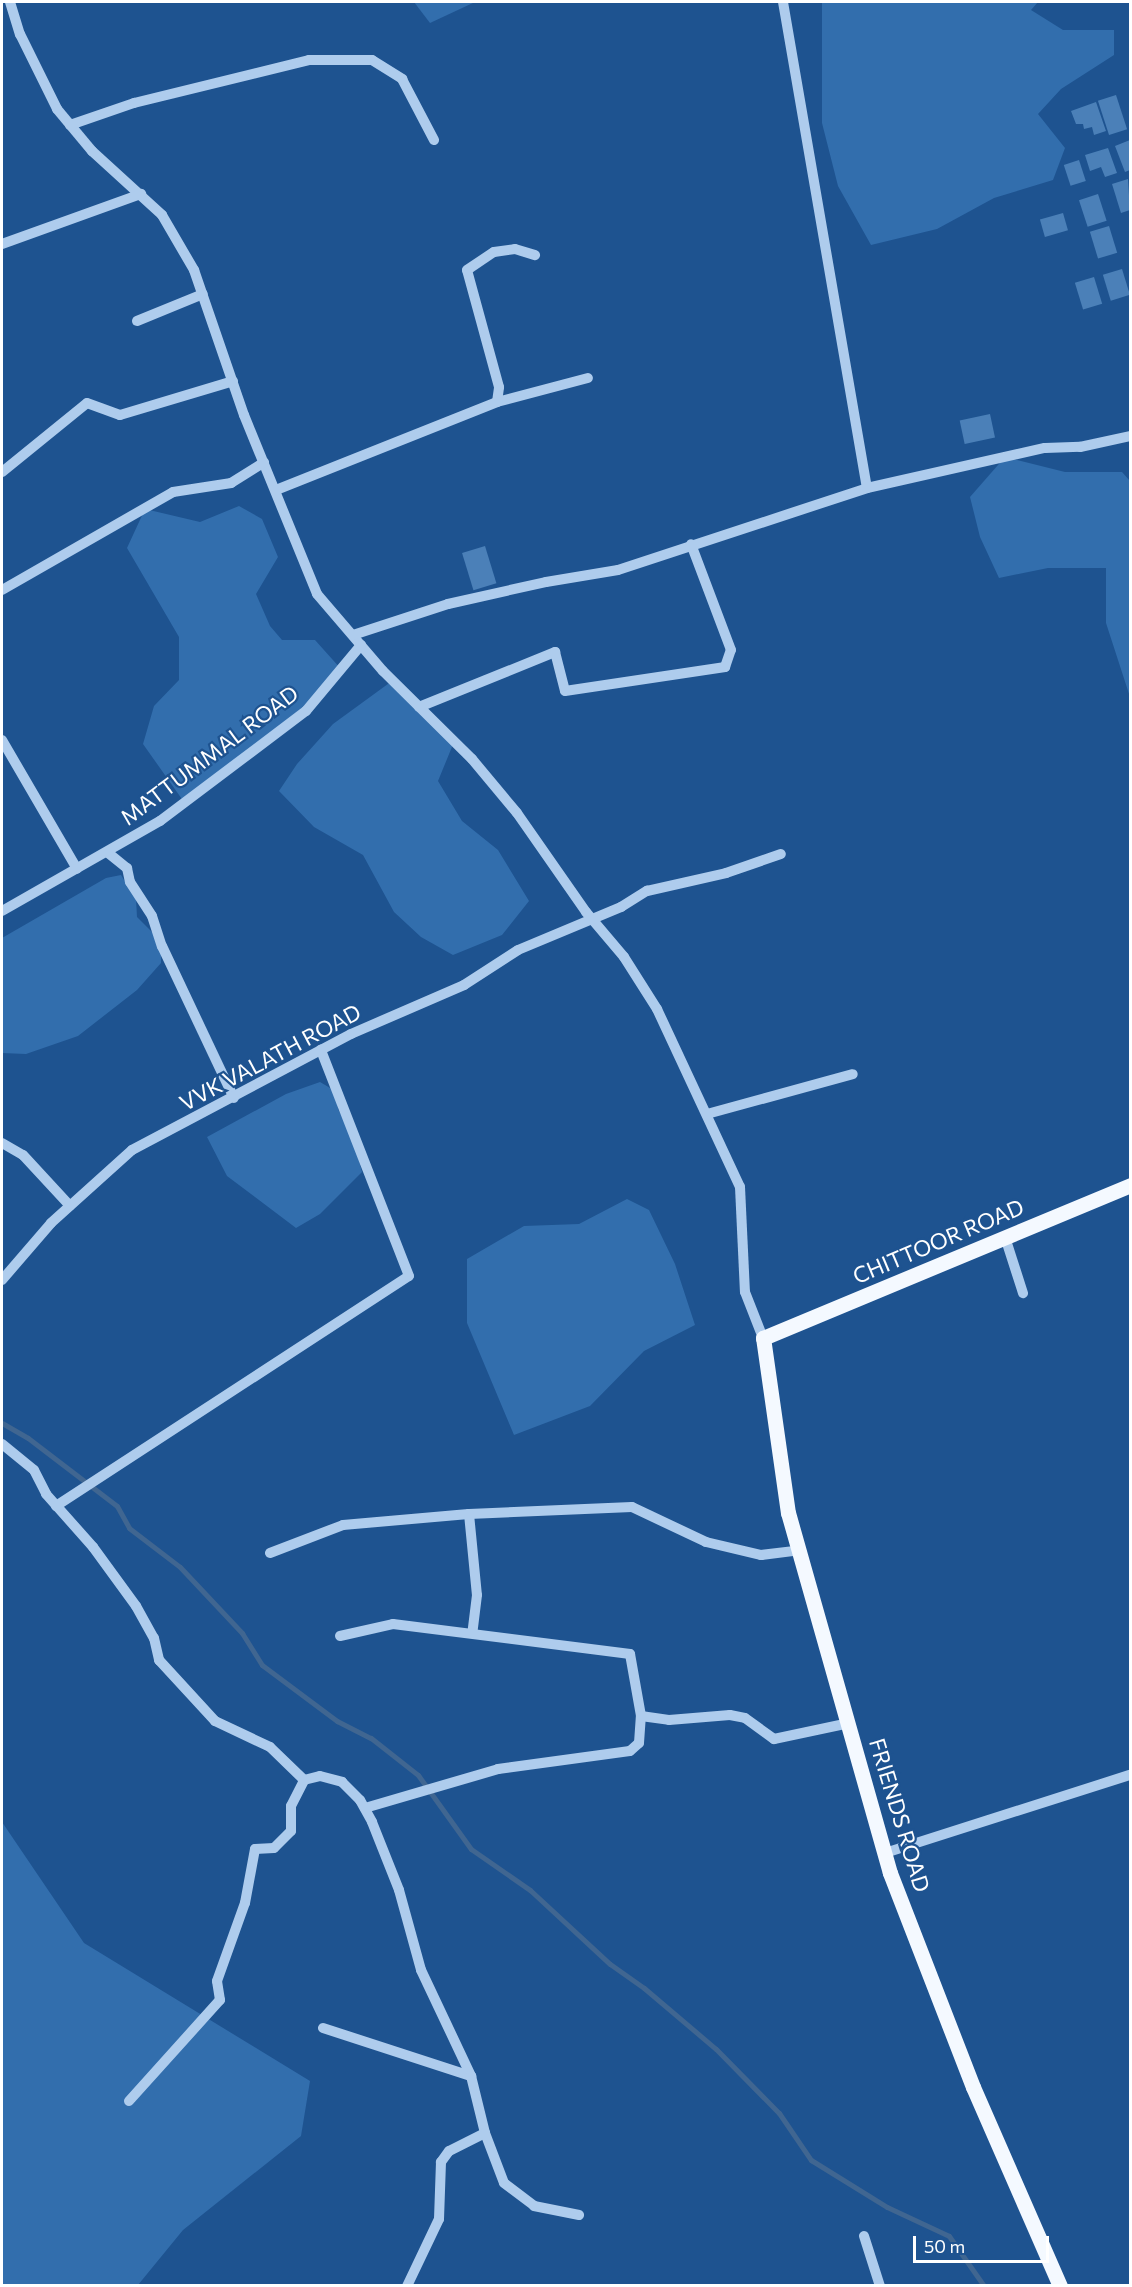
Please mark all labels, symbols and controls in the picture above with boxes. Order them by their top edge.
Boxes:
street label: MATTUMMAL ROAD [115,680,303,830]
street label: VVK VALATH ROAD [175,998,365,1116]
street label: CHITTOOR ROAD [849,1193,1027,1289]
street label: FRIENDS ROAD [864,1735,936,1895]
scale bar [916,2224,1052,2262]
text: 50 m [924,2235,965,2257]

